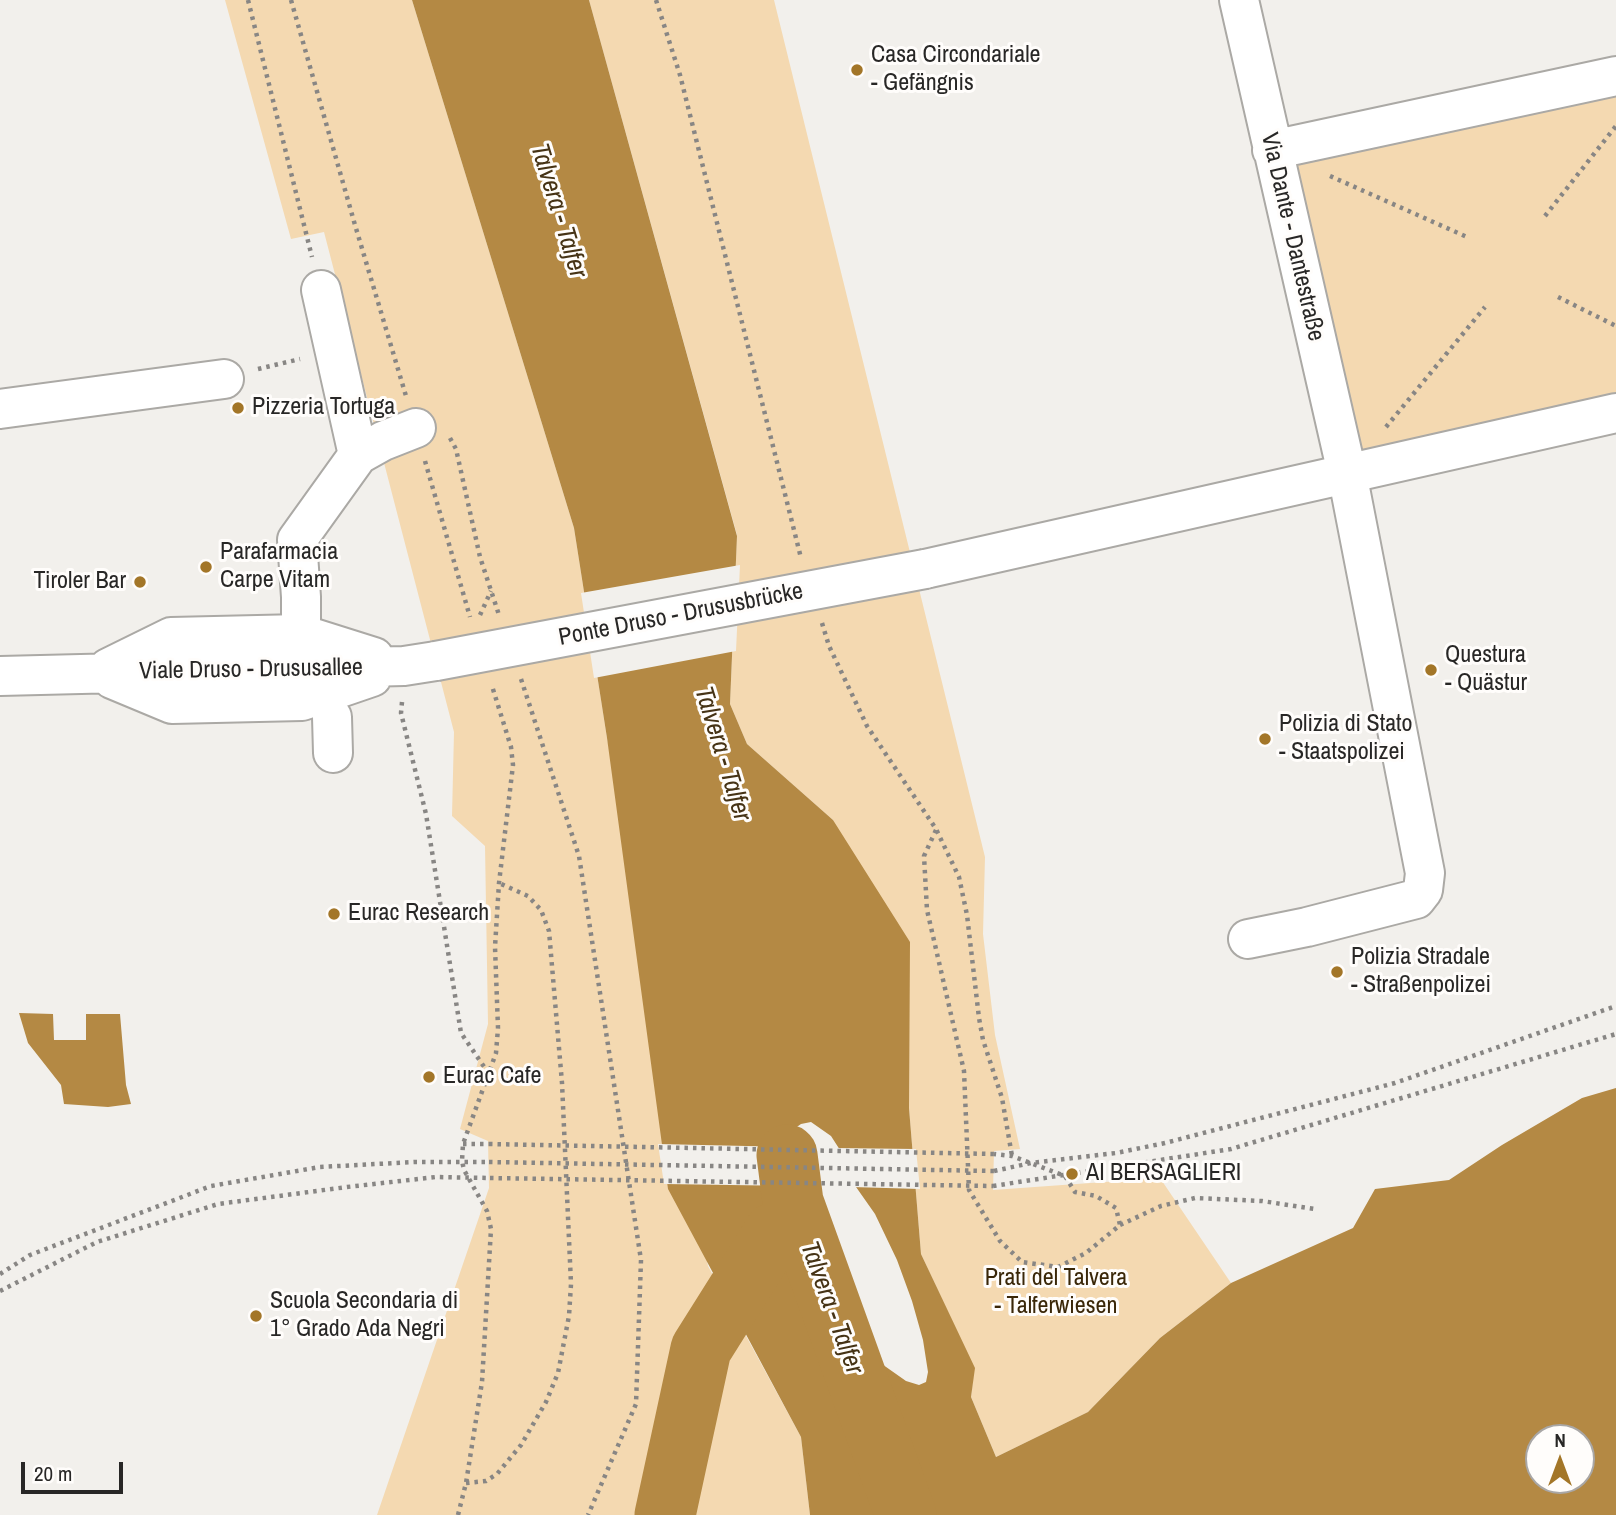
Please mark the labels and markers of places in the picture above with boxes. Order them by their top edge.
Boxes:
place label: Casa Circondariale - Gefängnis [871,42,1041,98]
marker: Casa Circondariale - Gefängnis [849,62,865,78]
place label: Pizzeria Tortuga [252,394,395,422]
marker: Pizzeria Tortuga [230,400,246,416]
place label: Parafarmacia Carpe Vitam [220,539,338,595]
marker: Parafarmacia Carpe Vitam [198,559,214,575]
place label: Tiroler Bar [33,568,126,596]
marker: Tiroler Bar [132,574,148,590]
place label: Questura - Quästur [1445,642,1527,698]
marker: Questura - Quästur [1423,662,1439,678]
place label: Polizia di Stato - Staatspolizei [1279,711,1412,767]
marker: Polizia di Stato - Staatspolizei [1257,731,1273,747]
place label: Eurac Research [348,900,489,928]
marker: Eurac Research [326,906,342,922]
place label: Polizia Stradale - Straßenpolizei [1351,944,1491,1000]
marker: Polizia Stradale - Straßenpolizei [1329,964,1345,980]
place label: Eurac Cafe [443,1063,541,1091]
marker: Eurac Cafe [421,1069,437,1085]
place label: AI BERSAGLIERI [1086,1160,1241,1188]
marker: AI BERSAGLIERI [1064,1166,1080,1182]
place label: Scuola Secondaria di 1° Grado Ada Negri [270,1288,458,1344]
marker: Scuola Secondaria di 1° Grado Ada Negri [248,1308,264,1324]

